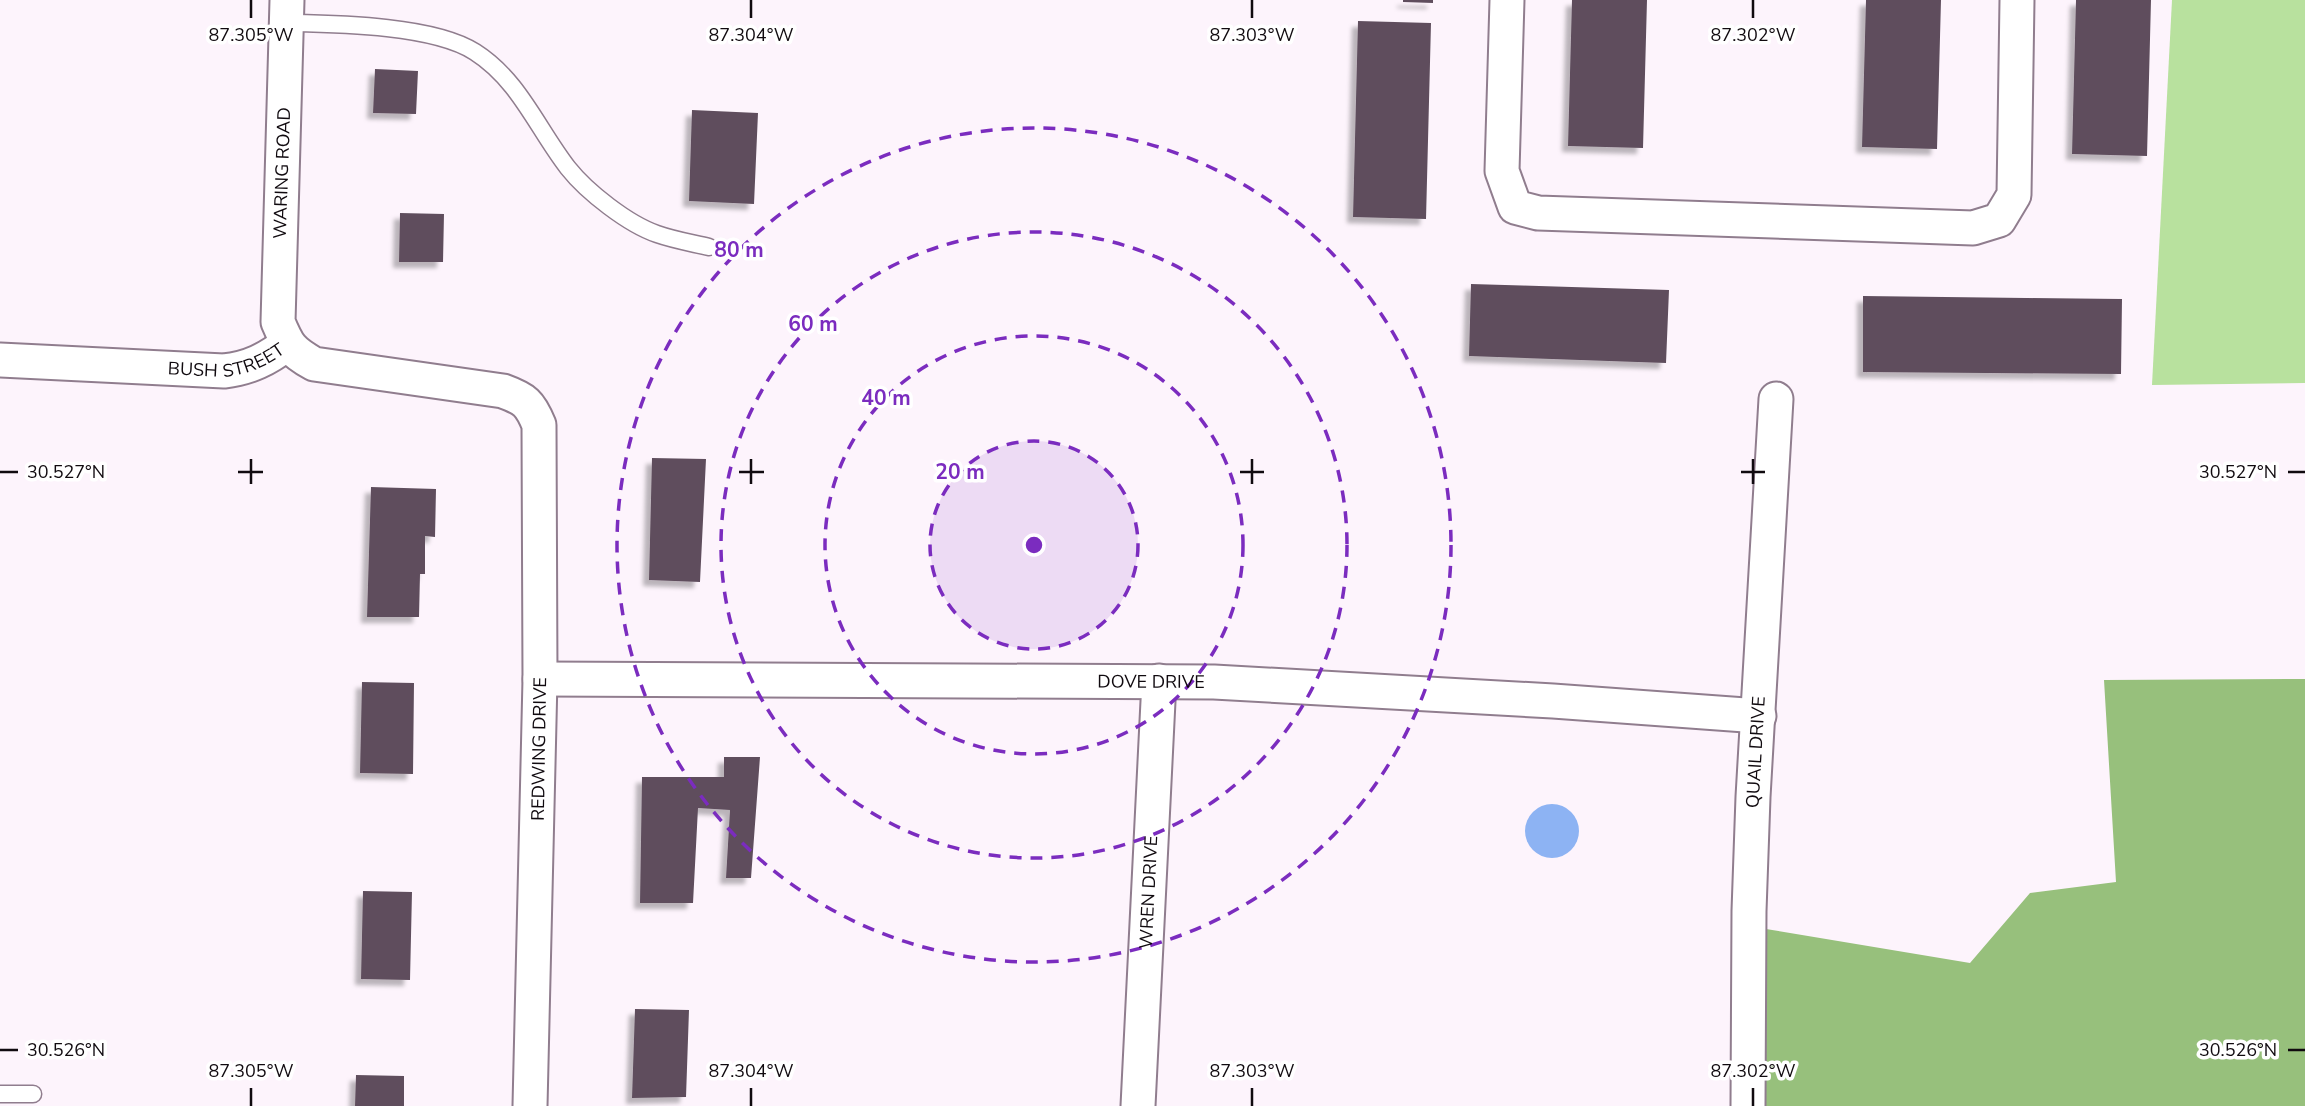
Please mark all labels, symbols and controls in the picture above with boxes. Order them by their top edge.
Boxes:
text: 87.305°W [209,23,294,47]
text: 87.304°W [709,23,794,47]
text: 87.303°W [1210,23,1295,47]
text: 87.302°W [1711,23,1796,47]
street label: WARING ROAD [268,107,296,239]
text: 80 m [714,236,764,264]
text: 60 m [788,310,838,338]
street label: BUSH STREET [167,338,289,383]
text: 40 m [861,384,911,412]
text: 20 m [935,458,985,486]
text: 30.527°N [27,460,105,484]
text: 30.527°N [2199,460,2277,484]
centre of rings [1022,533,1046,557]
street label: DOVE DRIVE [1097,669,1205,694]
street label: REDWING DRIVE [526,677,552,821]
street label: QUAIL DRIVE [1741,696,1771,808]
street label: WREN DRIVE [1134,835,1163,949]
text: 30.526°N [27,1038,105,1062]
text: 30.526°N [2199,1038,2277,1062]
text: 87.305°W [209,1059,294,1083]
text: 87.304°W [709,1059,794,1083]
text: 87.303°W [1210,1059,1295,1083]
text: 87.302°W [1711,1059,1796,1083]

